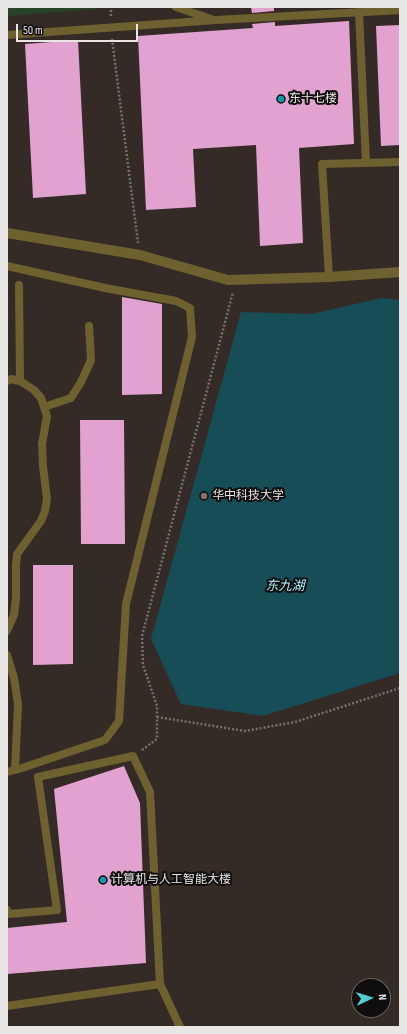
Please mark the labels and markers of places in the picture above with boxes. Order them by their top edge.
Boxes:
place label: 东十七楼 [289,92,337,106]
marker: 东十七楼 [276,94,286,104]
place label: 华中科技大学 [212,489,284,503]
marker: 华中科技大学 [199,491,209,501]
place label: 计算机与人工智能大楼 [111,873,231,887]
marker: 计算机与人工智能大楼 [98,875,108,885]

